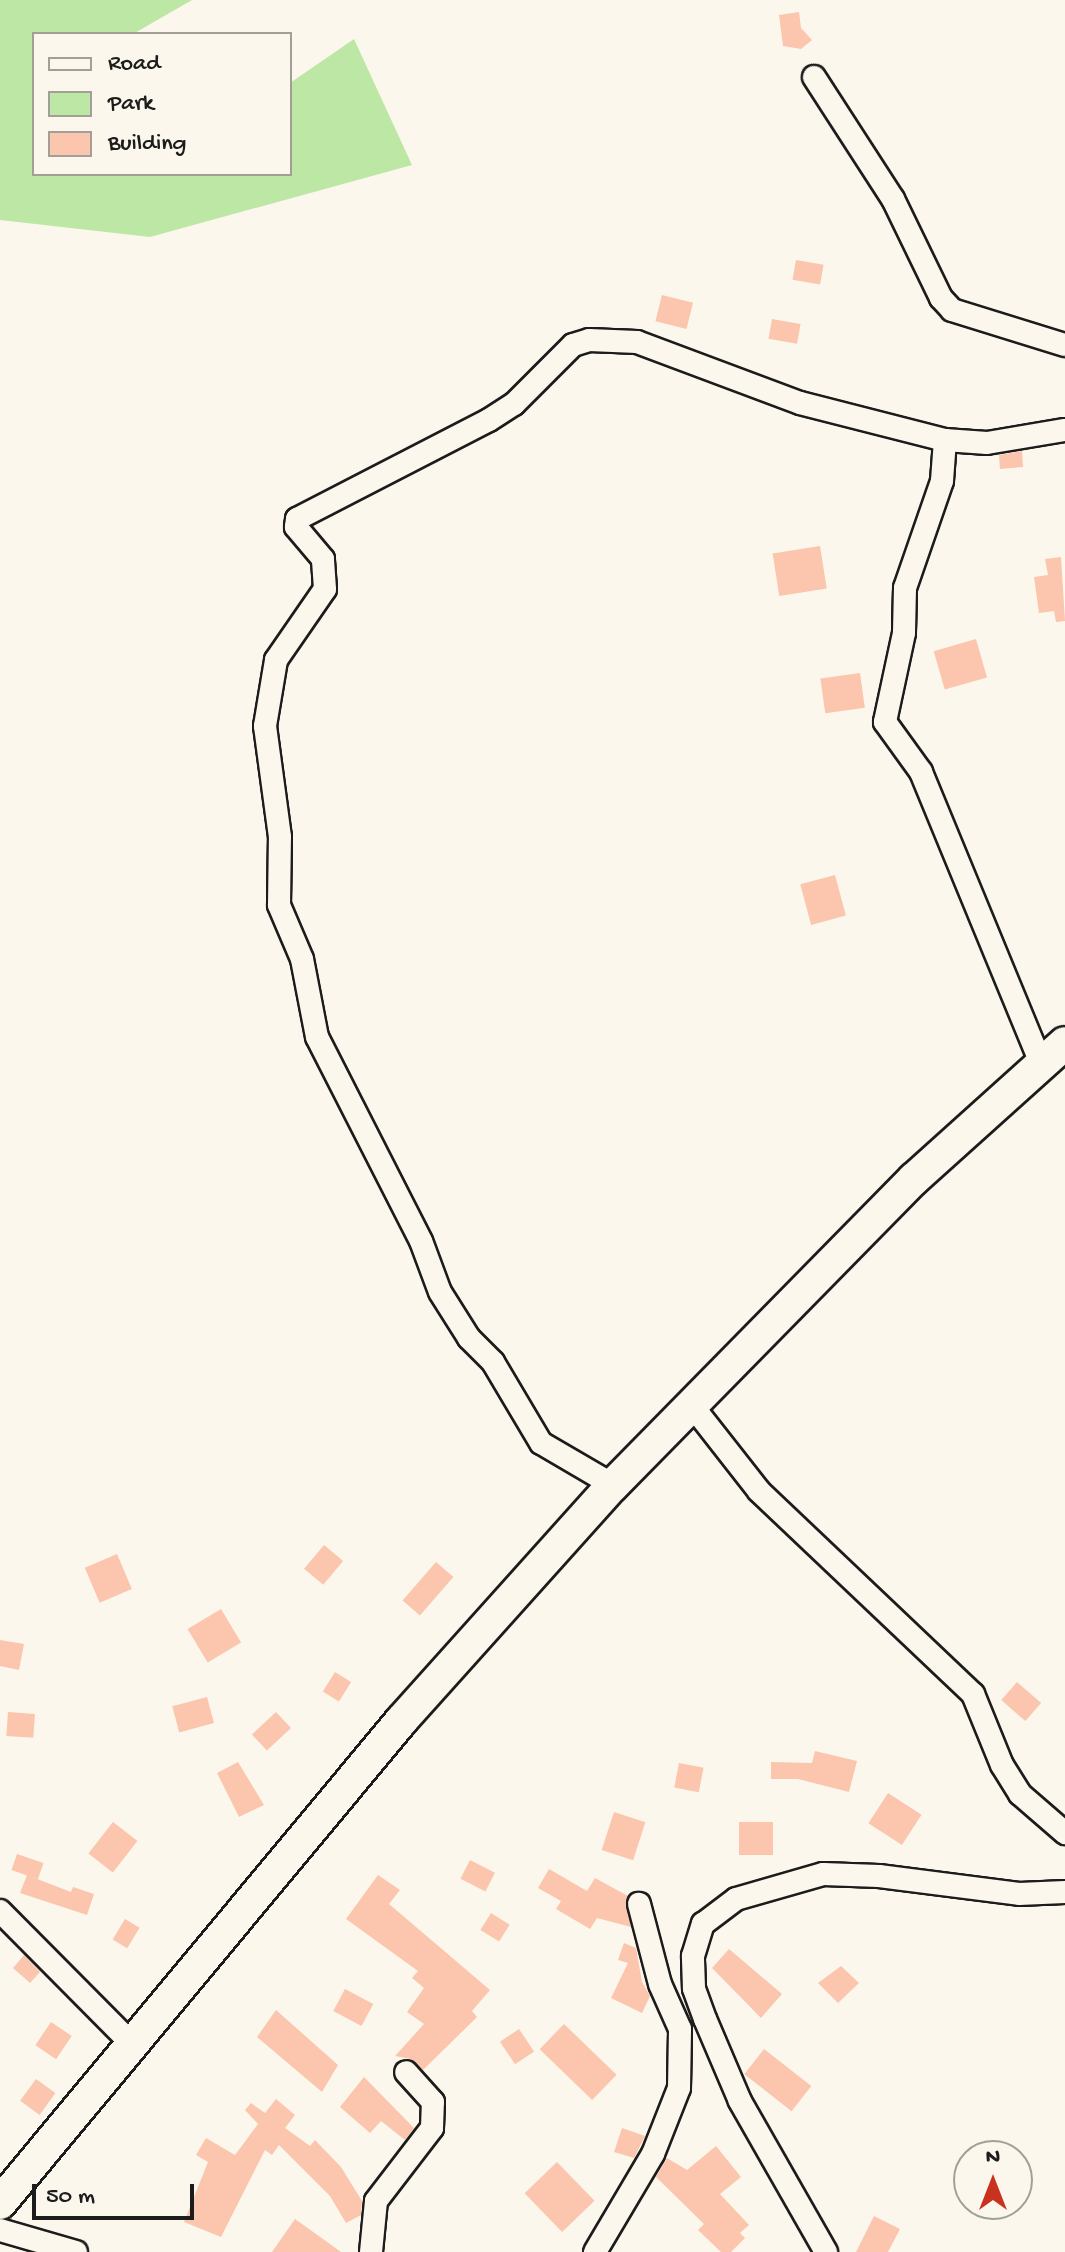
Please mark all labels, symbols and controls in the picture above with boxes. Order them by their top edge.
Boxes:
legend [32,32,292,176]
text: Road [108,50,160,79]
text: Park [108,90,154,119]
text: Building [108,130,186,159]
north arrow [953,2140,1033,2220]
text: N [986,2145,1000,2171]
scale bar [36,2168,198,2218]
text: 50 m [46,2183,95,2212]

